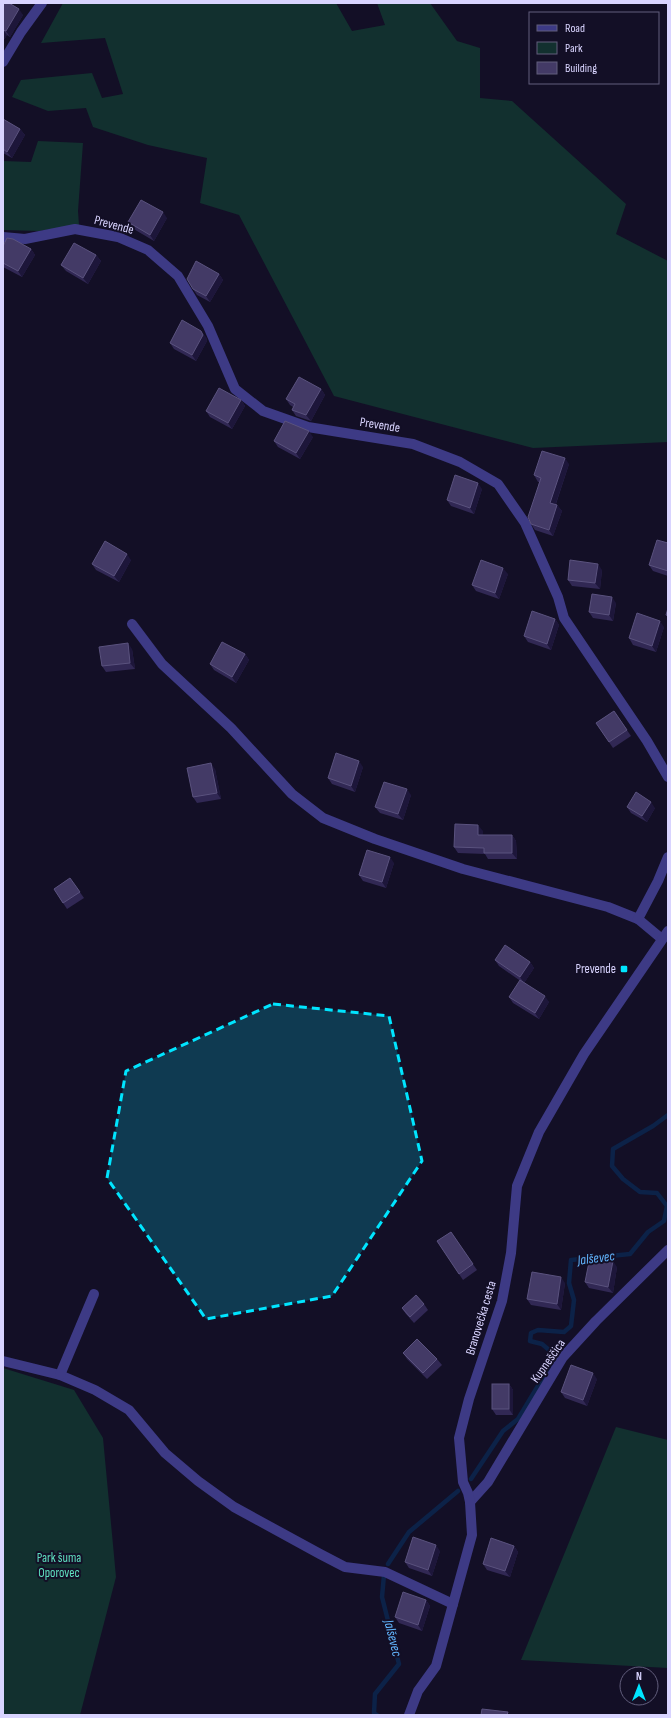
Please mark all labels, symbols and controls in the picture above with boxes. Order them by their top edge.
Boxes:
legend [529,12,659,84]
text: Road [565,21,585,36]
text: Park [565,41,583,56]
text: Building [565,61,597,76]
street label: Prevende [92,212,136,238]
street label: Prevende [359,414,401,436]
place label: Prevende [575,961,616,977]
marker: Prevende [619,964,629,974]
water label: Jalševec [575,1247,616,1269]
street label: Branovečka cesta [462,1279,500,1357]
street label: Kupneščica [527,1336,569,1386]
park label: Park šuma Oporovec [37,1550,81,1581]
water label: Jalševec [380,1617,406,1659]
north arrow [619,1666,659,1706]
text: N [636,1670,642,1683]

